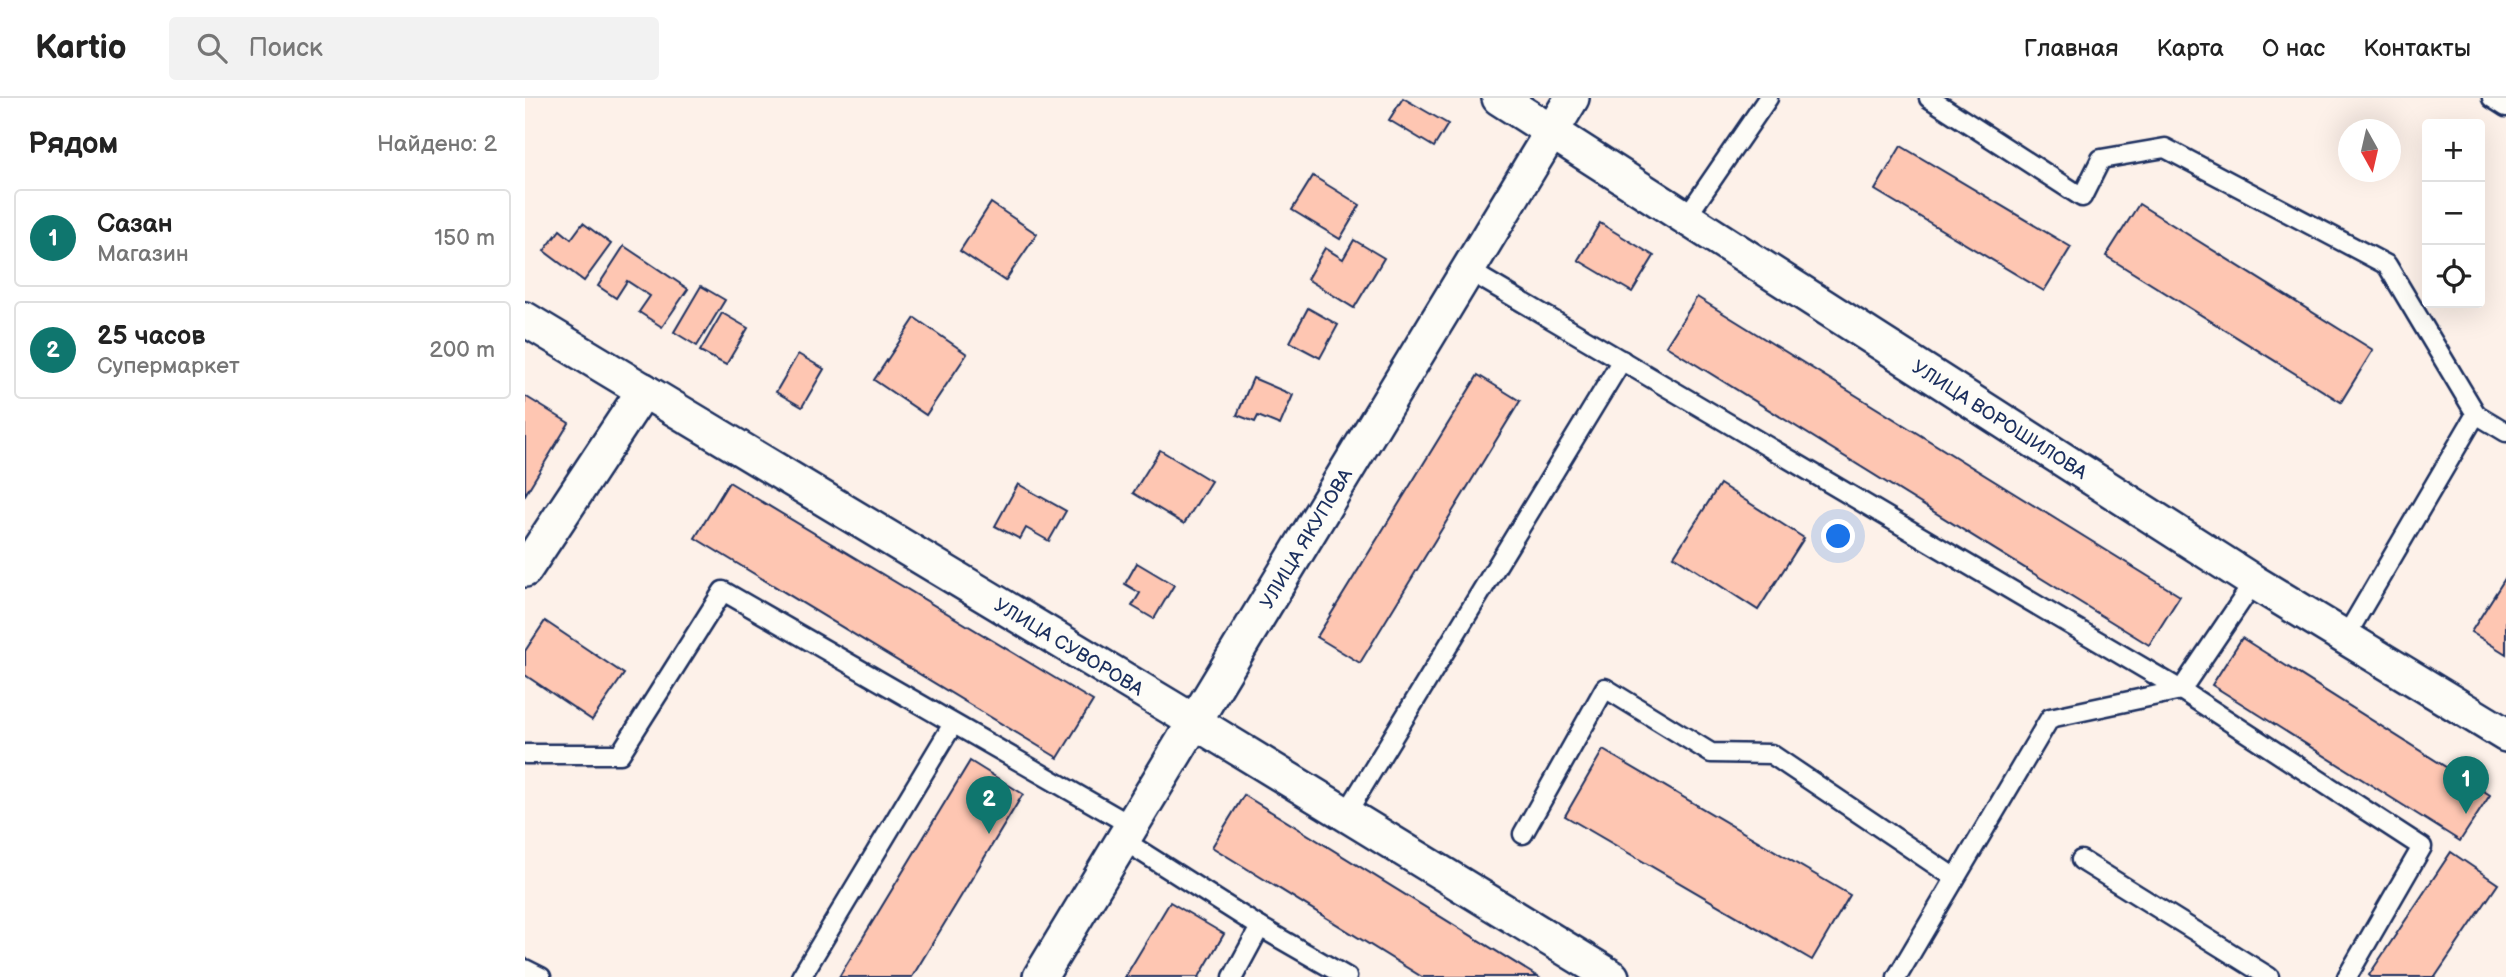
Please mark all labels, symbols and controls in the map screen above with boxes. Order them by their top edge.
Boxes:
search box [169,17,659,80]
text: Kartio [35,28,127,68]
icon: search [193,29,231,67]
text: Поиск [249,33,323,64]
text: Главная [2024,34,2118,63]
text: Карта [2156,34,2224,63]
text: О нас [2262,34,2325,63]
text: Контакты [2363,34,2471,63]
north arrow [2338,119,2401,182]
map controls [2422,119,2485,308]
button: + [2422,119,2485,182]
text: Рядом [28,126,118,162]
text: Найдено: 2 [377,130,497,158]
button: − [2422,182,2485,245]
text: Сазан [97,209,173,240]
text: 1 [48,224,58,252]
text: 150 m [434,224,495,252]
text: Магазин [97,240,189,268]
button: locate [2422,245,2485,308]
text: 25 часов [97,321,205,352]
text: 2 [46,336,60,364]
text: 200 m [429,336,495,364]
text: Супермаркет [97,352,240,380]
street label: УЛИЦА ВОРОШИЛОВА [1907,356,2091,485]
street label: УЛИЦА ЯКУПОВА [1256,464,1358,613]
your location [1821,519,1855,553]
street label: УЛИЦА СУВОРОВА [990,594,1148,702]
pin: 1 [2443,756,2489,814]
pin: 2 [966,776,1012,834]

